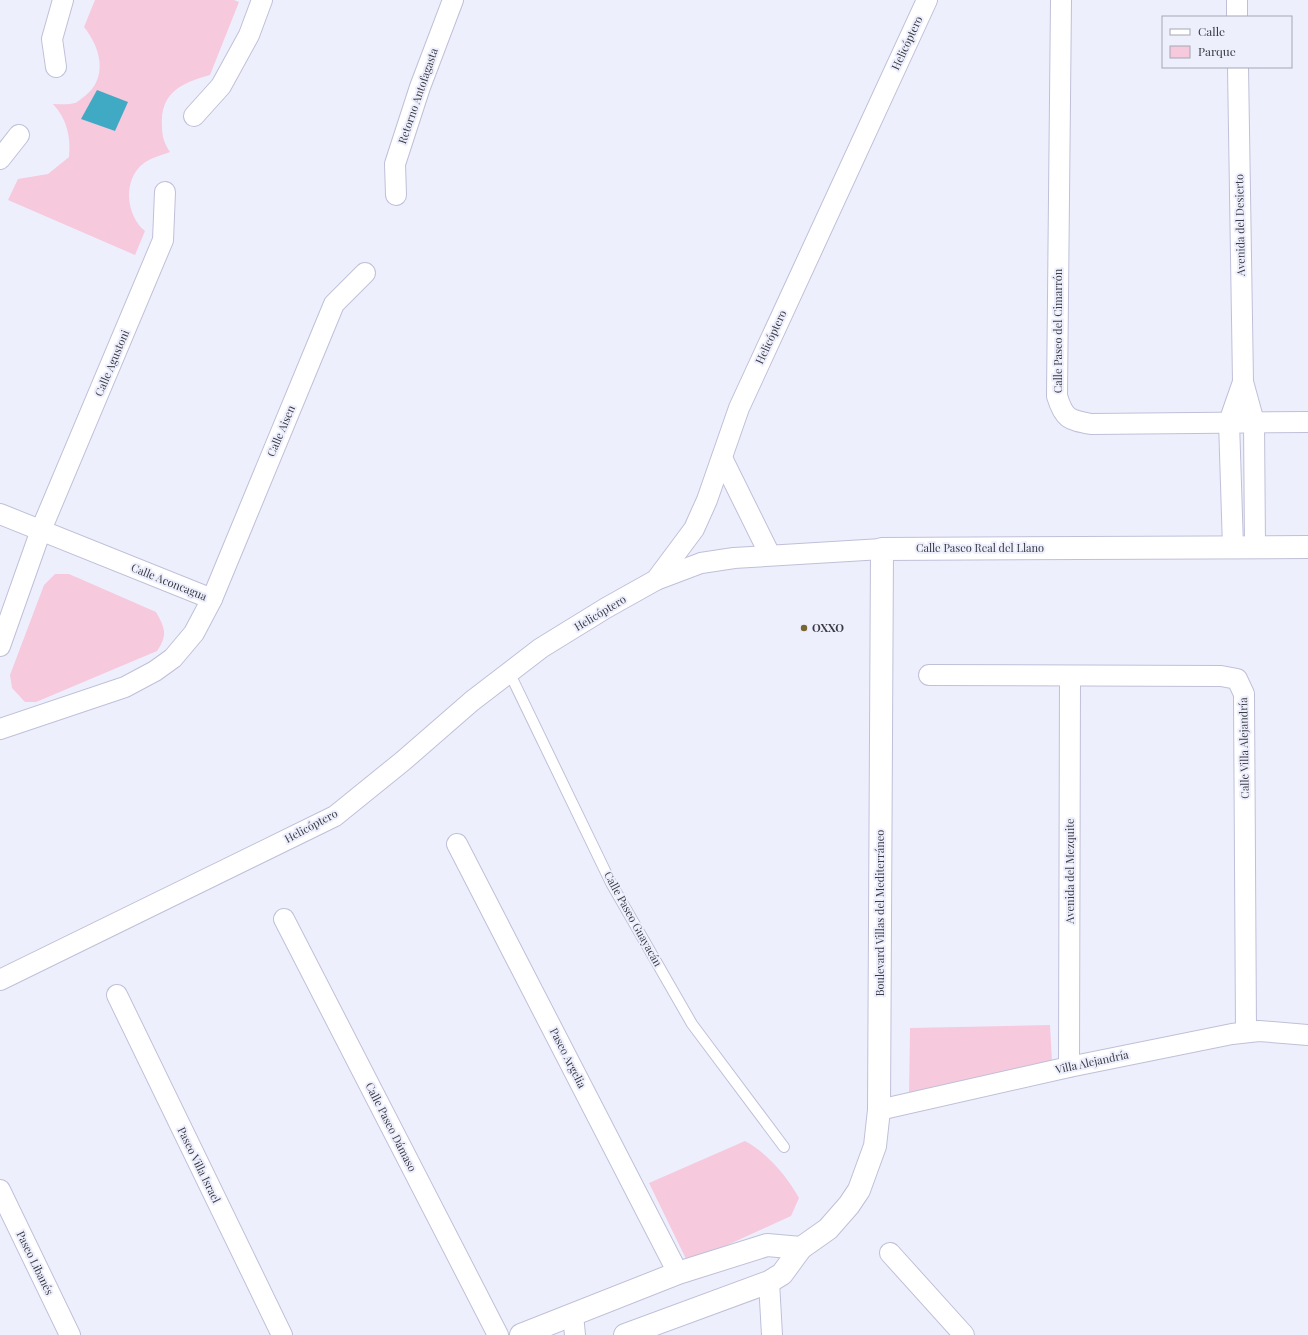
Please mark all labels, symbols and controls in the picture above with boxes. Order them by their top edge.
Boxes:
street label: Helicóptero [887,13,926,72]
legend [1162,16,1292,68]
text: Calle [1198,23,1225,39]
text: Parque [1198,43,1236,59]
street label: Retorno Antofagasta [394,45,441,146]
street label: Avenida del Desierto [1231,174,1248,277]
street label: Calle Paseo del Cimarrón [1050,268,1065,393]
street label: Helicóptero [751,307,790,366]
street label: Calle Agustoni [91,327,132,398]
street label: Calle Aisen [263,402,298,459]
street label: Calle Paseo Real del Llano [916,540,1044,555]
street label: Calle Aconcagua [129,559,210,604]
street label: Helicóptero [571,591,628,634]
place label: OXXO [812,620,844,635]
marker: OXXO [799,623,809,633]
street label: Calle Villa Alejandría [1235,697,1252,799]
street label: Helicóptero [282,805,340,846]
street label: Avenida del Mezquite [1062,818,1077,925]
street label: Boulevard Villas del Mediterráneo [872,830,887,996]
street label: Calle Paseo Guayacán [601,869,666,969]
street label: Paseo Argelia [547,1025,590,1091]
street label: Villa Alejandría [1053,1046,1130,1077]
street label: Calle Paseo Dámaso [362,1080,420,1174]
street label: Paseo Villa Israel [175,1124,224,1205]
street label: Paseo Libanés [13,1228,57,1297]

